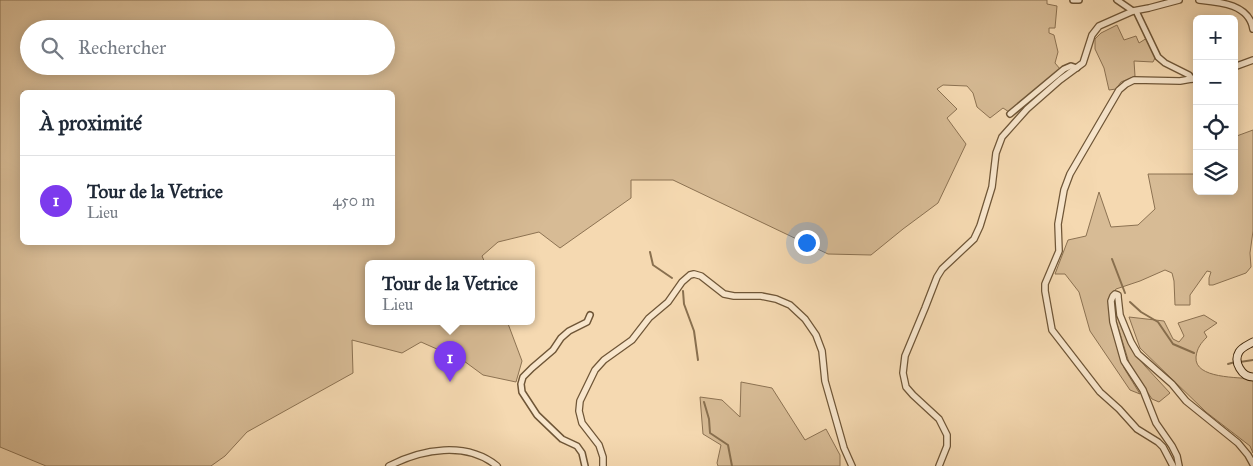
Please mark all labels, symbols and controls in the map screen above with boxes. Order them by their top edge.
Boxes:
map controls [1193,15,1238,195]
button: + [1193,15,1238,60]
search box [20,20,395,75]
icon: search [38,34,66,62]
text: Rechercher [78,36,166,59]
button: − [1193,60,1238,105]
button: locate [1193,105,1238,150]
text: À proximité [40,110,142,136]
button: layers [1193,150,1238,195]
text: Tour de la Vetrice [87,180,223,203]
text: 1 [53,191,59,210]
text: 450 m [332,191,375,210]
text: Lieu [87,203,118,222]
your location [794,230,820,256]
popup [365,260,535,325]
text: Tour de la Vetrice [382,272,518,295]
text: Lieu [382,295,413,314]
pin: 1 [434,341,466,382]

